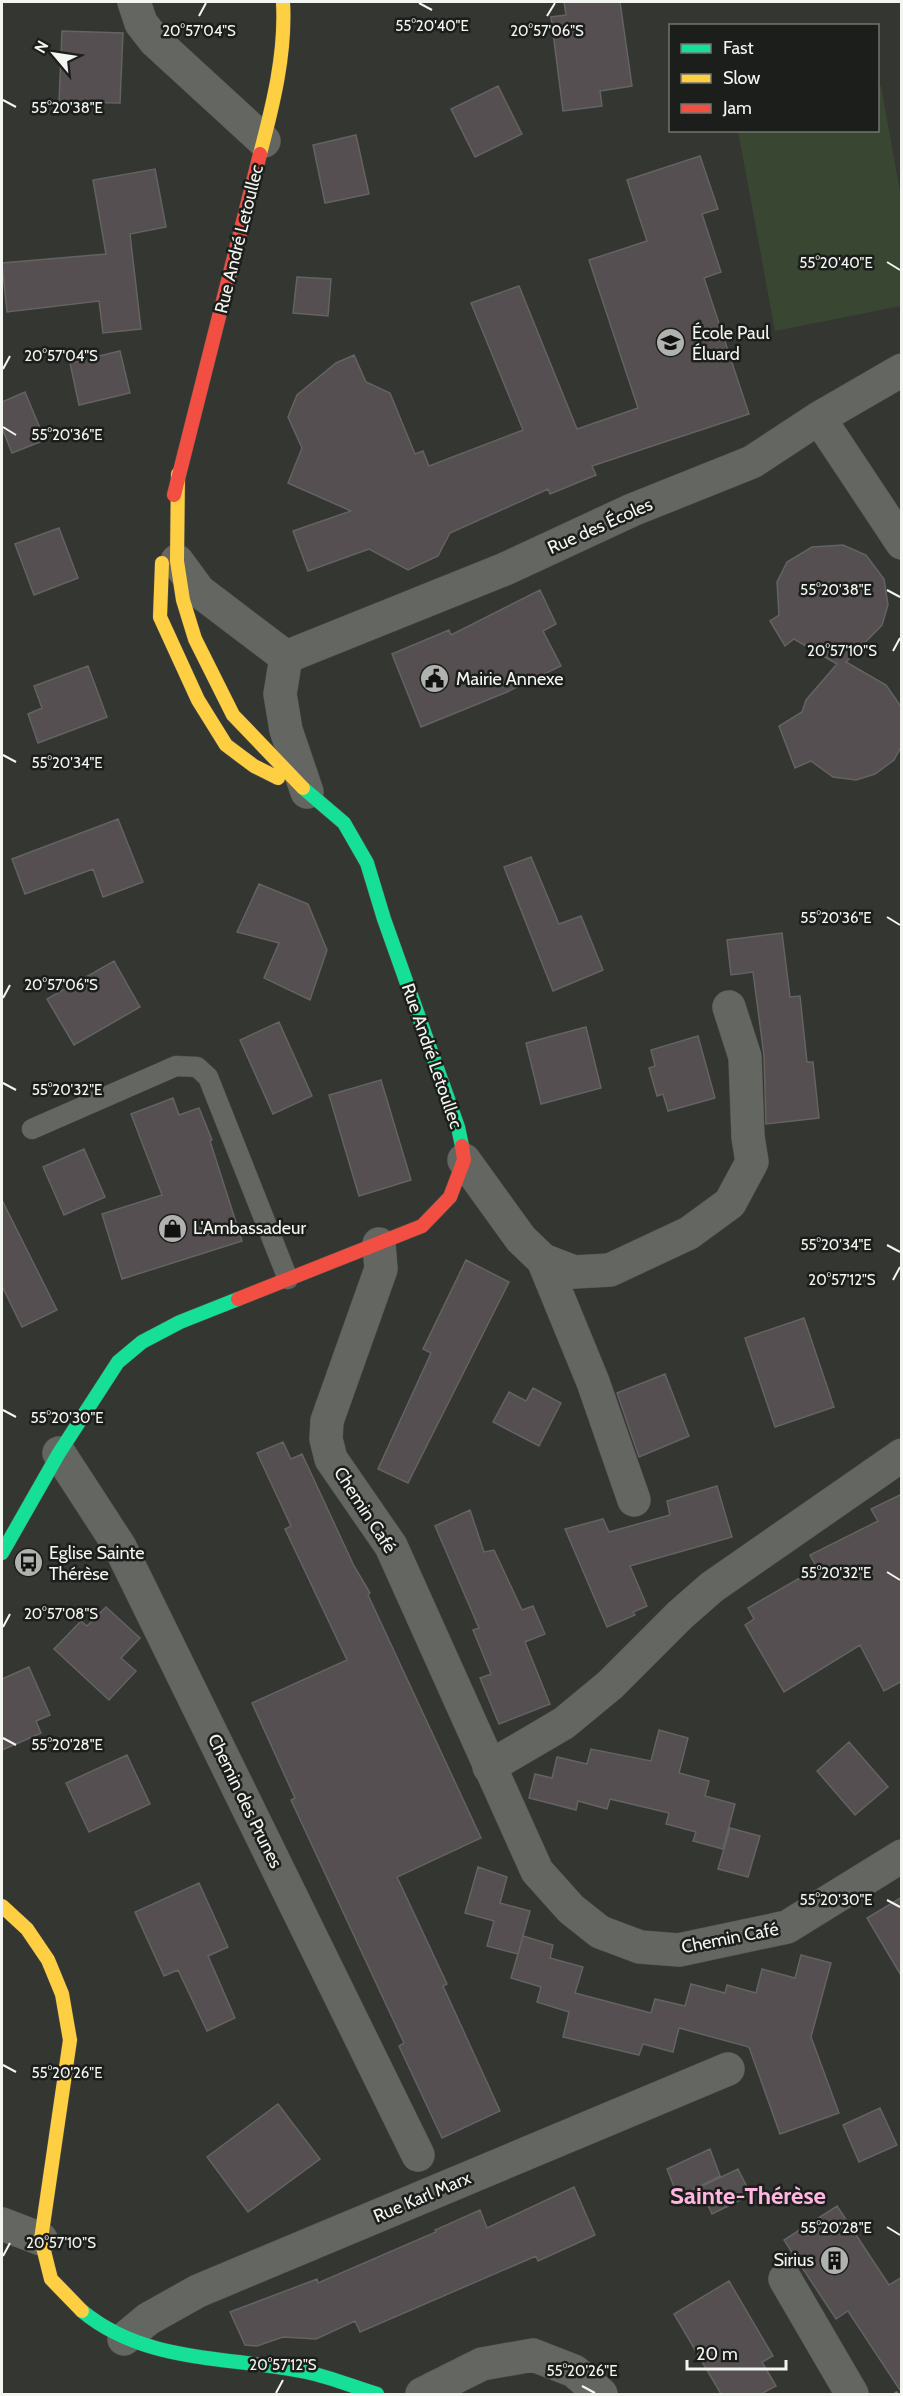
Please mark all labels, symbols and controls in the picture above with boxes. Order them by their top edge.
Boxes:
text: 55°20'40"E [395,17,469,35]
text: 20°57'04"S [162,22,236,40]
text: 20°57'06"S [510,22,584,40]
north arrow [24,24,84,84]
legend [669,24,879,132]
text: N [30,37,52,57]
text: Fast [723,37,754,59]
text: Slow [723,67,760,89]
text: Jam [722,97,752,119]
text: 55°20'38"E [31,99,103,117]
street label: Rue André Letoullec [210,162,268,316]
text: 55°20'40"E [799,254,873,272]
place label: École Paul Éluard [692,322,770,365]
school or university icon: École Paul Éluard [655,327,687,359]
text: 20°57'04"S [24,347,98,365]
text: 55°20'36"E [31,426,103,444]
street label: Rue des Écoles [544,493,656,559]
text: 55°20'38"E [800,581,872,599]
text: 20°57'10"S [807,642,877,660]
public building icon: Mairie Annexe [419,663,451,695]
place label: Mairie Annexe [456,668,564,690]
text: 55°20'34"E [31,754,103,772]
text: 55°20'36"E [800,909,872,927]
text: 20°57'06"S [24,976,98,994]
street label: Rue André Letoullec [397,980,467,1132]
text: 55°20'32"E [32,1081,102,1099]
shop icon: L'Ambassadeur [156,1212,188,1244]
place label: L'Ambassadeur [193,1217,306,1239]
text: 55°20'34"E [800,1236,872,1254]
text: 20°57'12"S [808,1271,876,1289]
text: 55°20'30"E [30,1409,104,1427]
street label: Chemin Café [329,1463,401,1557]
place label: Eglise Sainte Thérèse [49,1542,145,1585]
bus stop icon: Eglise Sainte Thérèse [12,1547,44,1579]
text: 55°20'32"E [801,1564,871,1582]
text: 20°57'08"S [24,1605,98,1623]
street label: Chemin des Prunes [203,1730,287,1872]
text: 55°20'28"E [31,1736,103,1754]
text: 55°20'30"E [799,1891,873,1909]
street label: Chemin Café [680,1918,780,1958]
text: 55°20'26"E [31,2064,103,2082]
street label: Rue Karl Marx [370,2166,474,2227]
district label: Sainte-Thérèse [670,2181,826,2210]
text: 55°20'28"E [800,2219,872,2237]
text: 20°57'10"S [26,2234,96,2252]
building icon: Sirius [819,2244,851,2276]
place label: Sirius [773,2249,814,2271]
scale bar [687,2333,786,2371]
text: 20 m [696,2343,738,2365]
text: 20°57'12"S [249,2356,317,2374]
text: 55°20'26"E [546,2362,618,2380]

